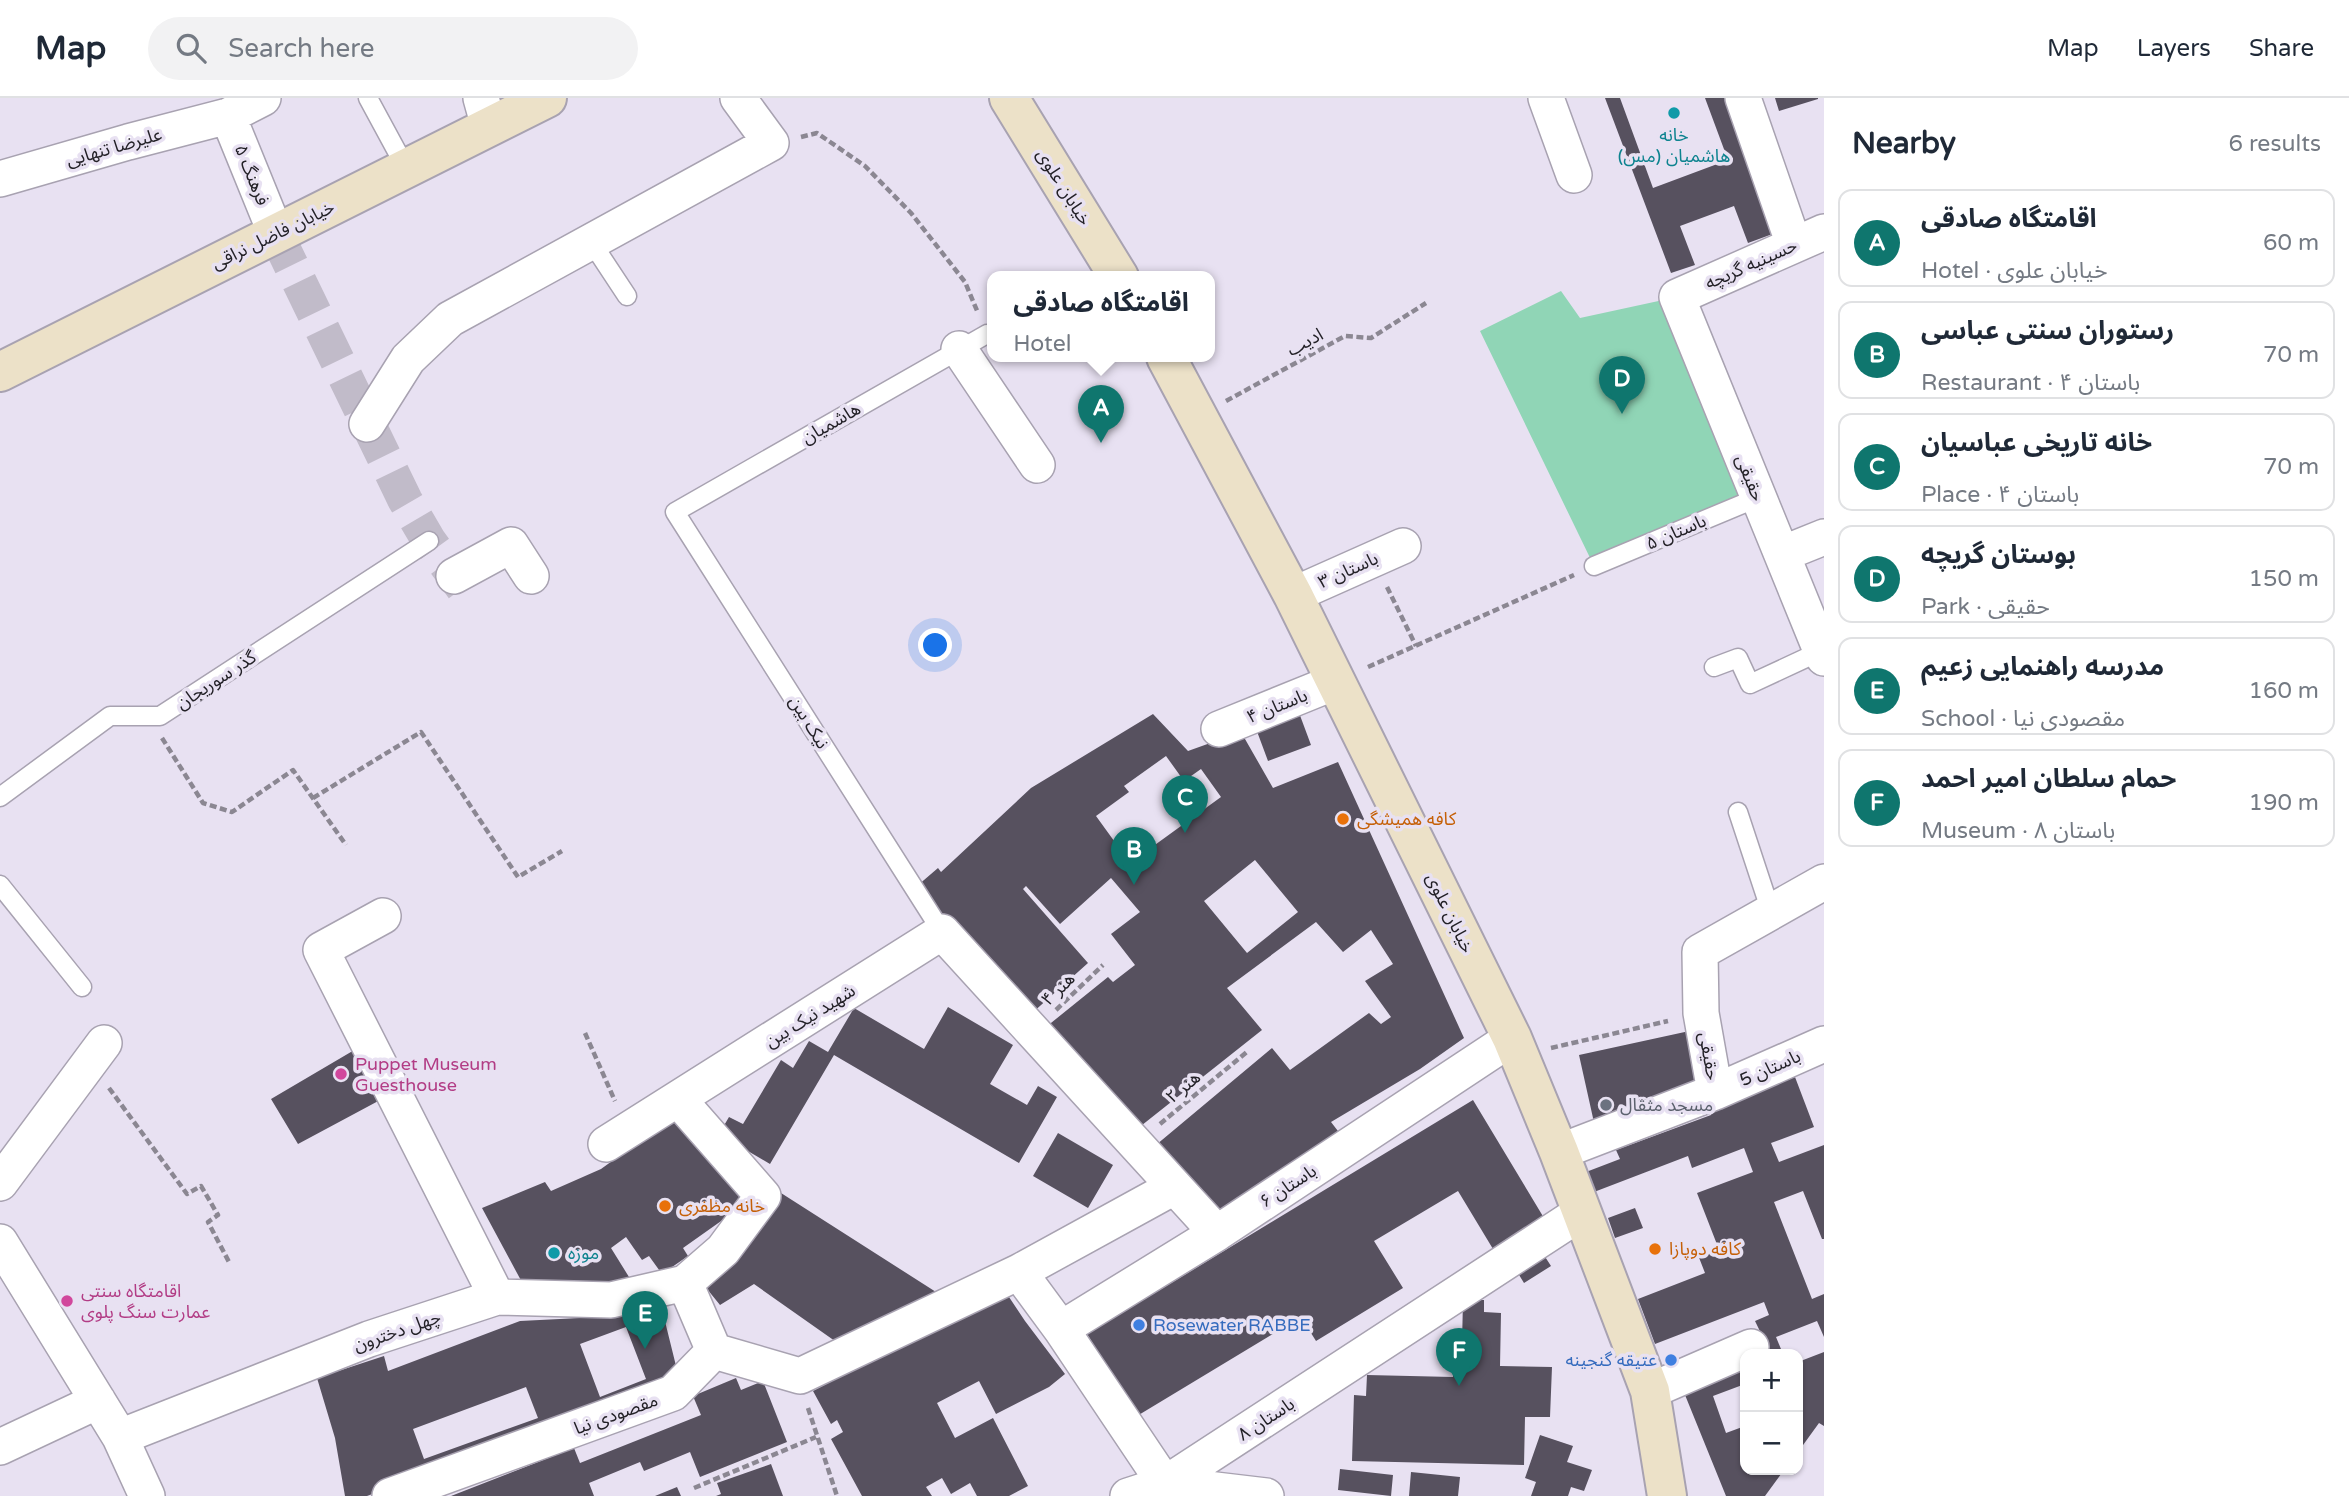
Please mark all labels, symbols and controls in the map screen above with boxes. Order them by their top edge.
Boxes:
search box [148,17,638,80]
text: Map [35,29,106,68]
icon: search [172,29,210,67]
text: Search here [228,33,374,64]
text: Map [2047,34,2099,63]
text: Layers [2137,34,2211,63]
text: Share [2249,34,2314,63]
marker: خانه هاشمیان (مس) [1666,105,1682,121]
street label: علیرضا تنهایی [64,123,164,171]
place label: خانه هاشمیان (مس) [1618,124,1730,167]
text: Nearby [1852,125,1956,162]
text: 6 results [2228,130,2321,158]
street label: فرهنگ ۵ [230,141,274,209]
street label: خیابان علوی [1032,145,1096,229]
street label: خیابان فاضل نراقی [208,196,338,274]
text: اقامتگاه صادقی [1921,203,2097,234]
text: A [1868,229,1886,257]
text: 60 m [2263,229,2319,257]
street label: حسینیه گریچه [1702,234,1801,294]
text: Hotel · خیابان علوی [1921,257,2108,285]
popup [987,271,1215,362]
text: اقامتگاه صادقی [1013,287,1189,318]
text: رستوران سنتی عباسی [1921,315,2174,346]
street label: ادیب [1283,323,1327,361]
text: Hotel [1013,330,1071,358]
text: B [1869,341,1885,369]
text: 70 m [2263,341,2319,369]
pin: D [1599,356,1645,414]
text: Restaurant · باستان ۴ [1921,369,2140,397]
pin: A [1078,385,1124,443]
street label: هاشمیان [798,397,864,449]
text: خانه تاریخی عباسیان [1921,427,2152,458]
street label: حقیقی [1731,451,1769,505]
text: C [1869,453,1885,481]
text: 70 m [2263,453,2319,481]
text: Place · باستان ۴ [1921,481,2079,509]
street label: باستان ۵ [1642,509,1710,555]
text: بوستان گریچه [1921,539,2076,570]
street label: باستان ۳ [1315,547,1381,593]
text: D [1868,565,1886,593]
text: 150 m [2249,565,2319,593]
text: Park · حقیقی [1921,593,2050,621]
your location [918,628,952,662]
street label: گذر سوریجان [172,646,261,714]
text: مدرسه راهنمایی زعیم [1921,651,2164,682]
text: E [1870,677,1884,705]
text: 160 m [2249,677,2319,705]
street label: باستان ۴ [1243,684,1311,728]
street label: نیک بین [784,691,834,753]
text: School · مقصودی نیا [1921,705,2125,733]
text: حمام سلطان امیر احمد [1921,763,2176,794]
pin: C [1162,775,1208,833]
text: F [1870,789,1884,817]
text: 190 m [2249,789,2319,817]
place label: کافه همیشگی [1357,808,1457,830]
marker: کافه همیشگی [1335,811,1351,827]
text: Museum · باستان ۸ [1921,817,2115,845]
pin: B [1111,827,1157,885]
street label: خیابان علوی [1421,869,1479,957]
street label: هنر ۴ [1036,968,1080,1010]
street label: شهید نیک بین [761,979,859,1053]
street label: حقیقی [1694,1030,1724,1082]
street label: باستان 5 [1736,1045,1804,1091]
place label: Puppet Museum Guesthouse [355,1053,497,1096]
marker: Puppet Museum Guesthouse [333,1066,349,1082]
street label: هنر ۲ [1161,1066,1205,1108]
place label: مسجد مثقال [1620,1094,1713,1116]
marker: مسجد مثقال [1598,1097,1614,1113]
street label: باستان ۶ [1255,1159,1321,1213]
place label: خانه مظفری [679,1195,765,1217]
marker: خانه مظفری [657,1198,673,1214]
place label: کافه دوپازا [1669,1238,1741,1260]
marker: کافه دوپازا [1647,1241,1663,1257]
place label: موزه [568,1242,599,1264]
marker: موزه [546,1245,562,1261]
place label: اقامتگاه سنتی عمارت سنگ پلوی [81,1280,210,1323]
pin: E [622,1291,668,1349]
marker: اقامتگاه سنتی عمارت سنگ پلوی [59,1293,75,1309]
street label: چهل دخترون [350,1306,444,1356]
place label: Rosewater RABBE [1153,1314,1311,1336]
marker: Rosewater RABBE [1131,1317,1147,1333]
pin: F [1436,1328,1482,1386]
place label: عتیقه گنجینه [1565,1349,1657,1371]
map controls [1740,1349,1803,1475]
button: + [1740,1349,1803,1412]
marker: عتیقه گنجینه [1663,1352,1679,1368]
street label: مقصودی نیا [571,1389,661,1439]
street label: باستان ۸ [1233,1392,1299,1446]
button: − [1740,1412,1803,1475]

